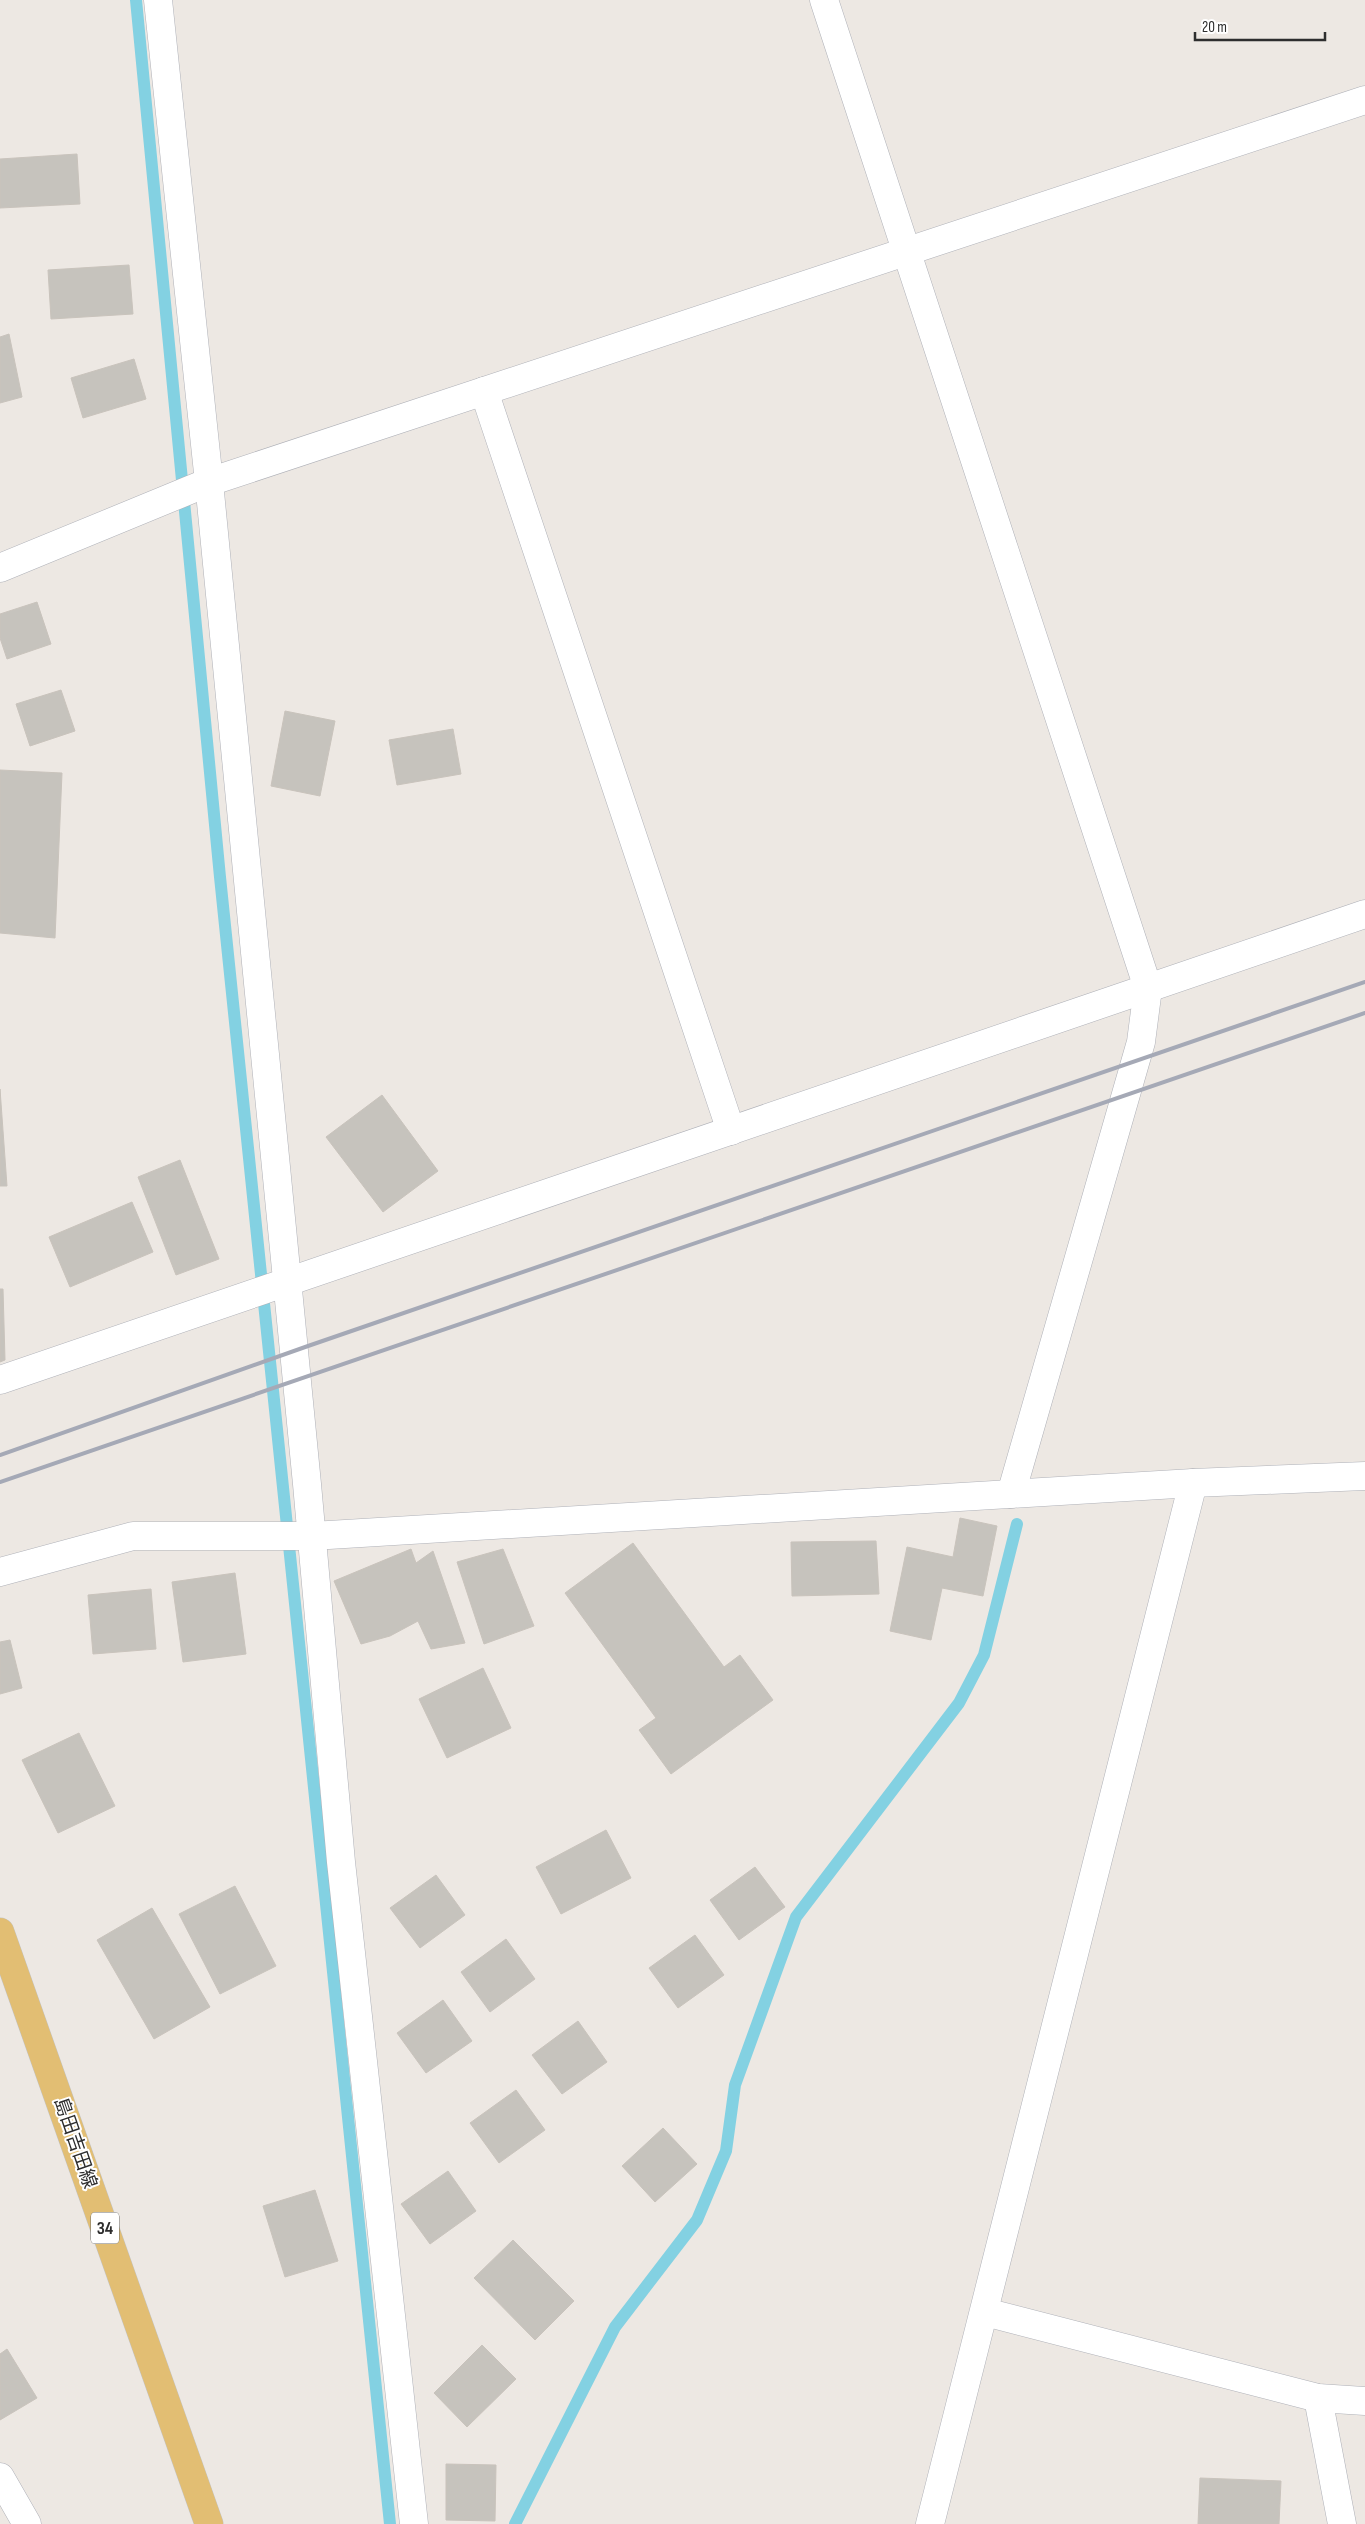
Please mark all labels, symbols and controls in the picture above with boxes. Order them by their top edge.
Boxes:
scale bar [1195,10,1325,42]
text: 20 m [1202,18,1227,37]
street label: 島田吉田線 [49,2094,101,2192]
road number: 34 [91,2212,119,2244]

